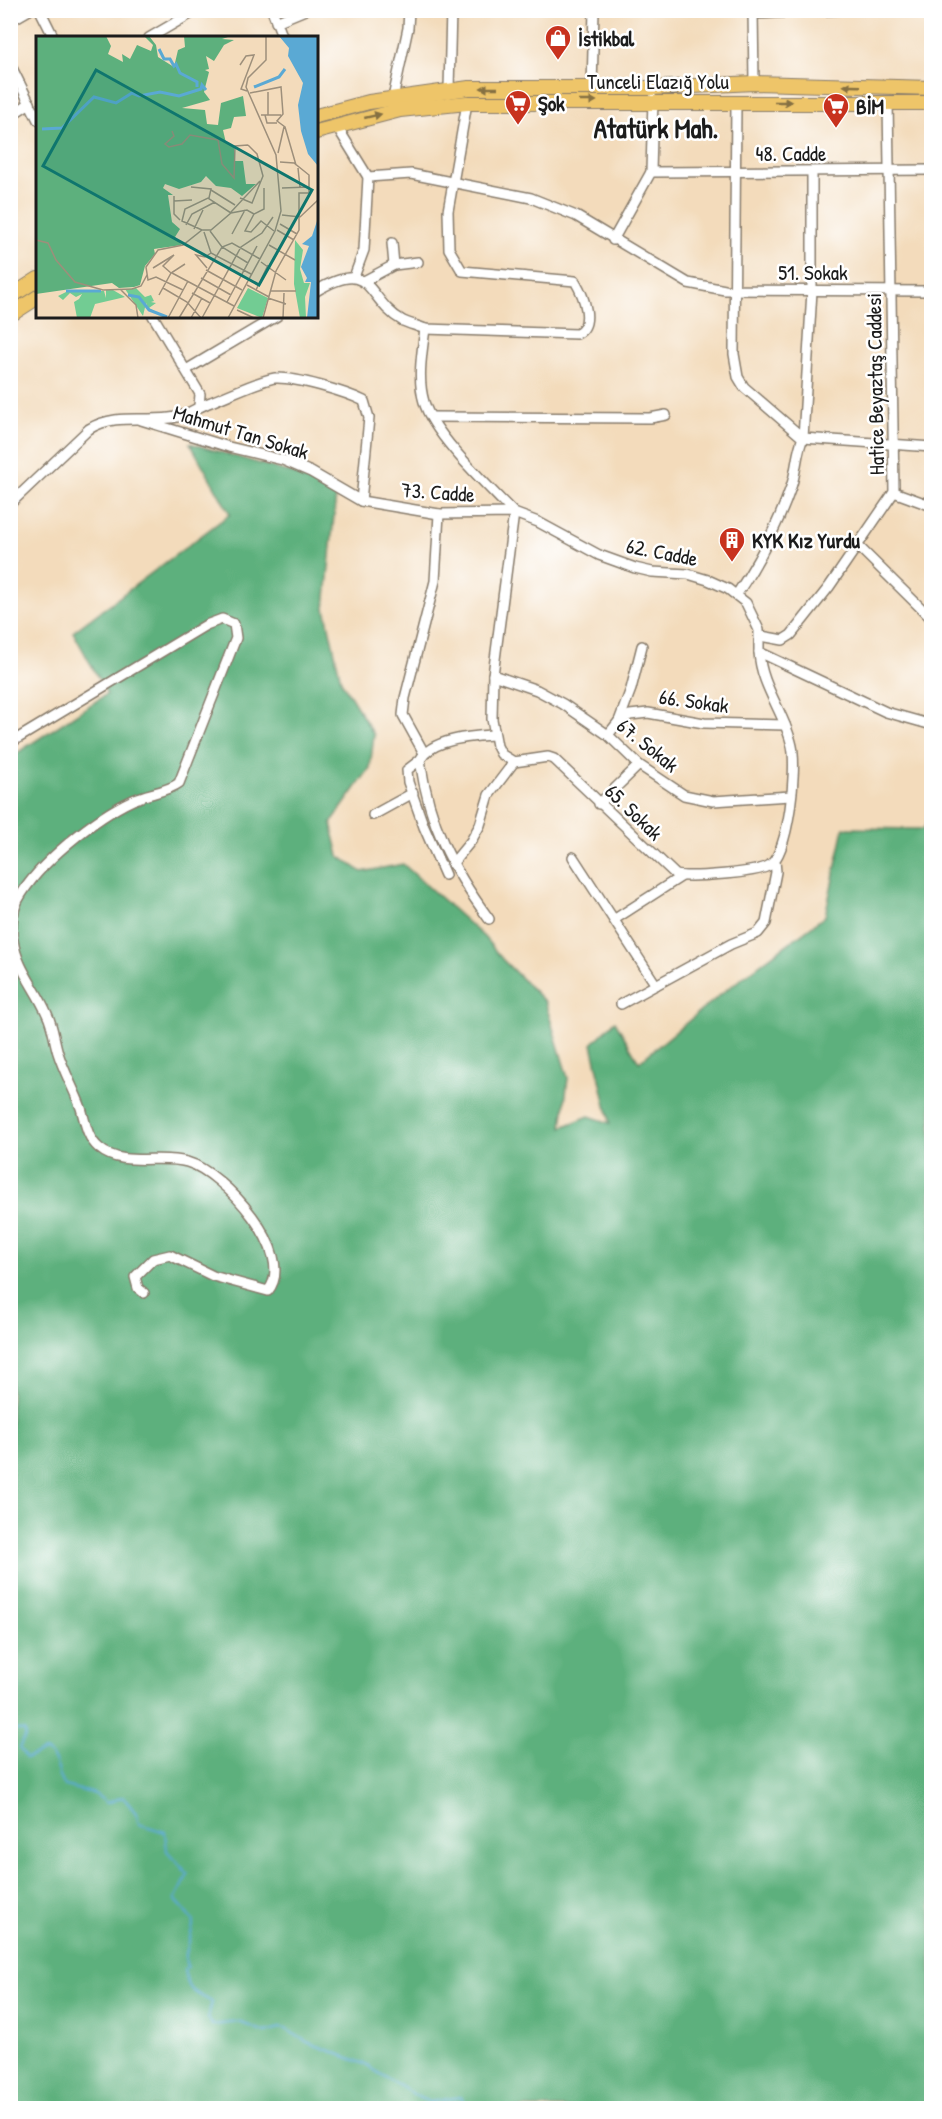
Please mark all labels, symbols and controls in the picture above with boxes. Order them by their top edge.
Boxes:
shop icon: İstikbal [543,23,573,61]
place label: İstikbal [578,24,635,53]
inset map [36,36,318,318]
street label: Tunceli Elazığ Yolu [587,67,730,96]
one-way arrow [843,81,862,91]
one-way arrow [480,83,499,93]
supermarket icon: Şok [503,88,533,126]
place label: Şok [538,89,565,118]
supermarket icon: BİM [821,91,851,129]
place label: BİM [856,92,884,121]
one-way arrow [578,97,597,106]
one-way arrow [773,97,792,107]
one-way arrow [364,110,382,120]
district label: Atatürk Mah. [594,110,718,146]
street label: 48. Cadde [756,139,826,168]
street label: 51. Sokak [778,258,848,287]
street label: Hatice Beyaztaş Caddesi [859,293,891,475]
street label: Mahmut Tan Sokak [170,398,313,466]
street label: 73. Cadde [400,475,476,509]
building icon: KYK Kız Yurdu [717,525,747,563]
place label: KYK Kız Yurdu [752,526,861,555]
street label: 62. Cadde [624,531,700,573]
street label: 66. Sokak [657,682,731,720]
street label: 67. Sokak [611,711,685,779]
street label: 65. Sokak [599,777,670,847]

